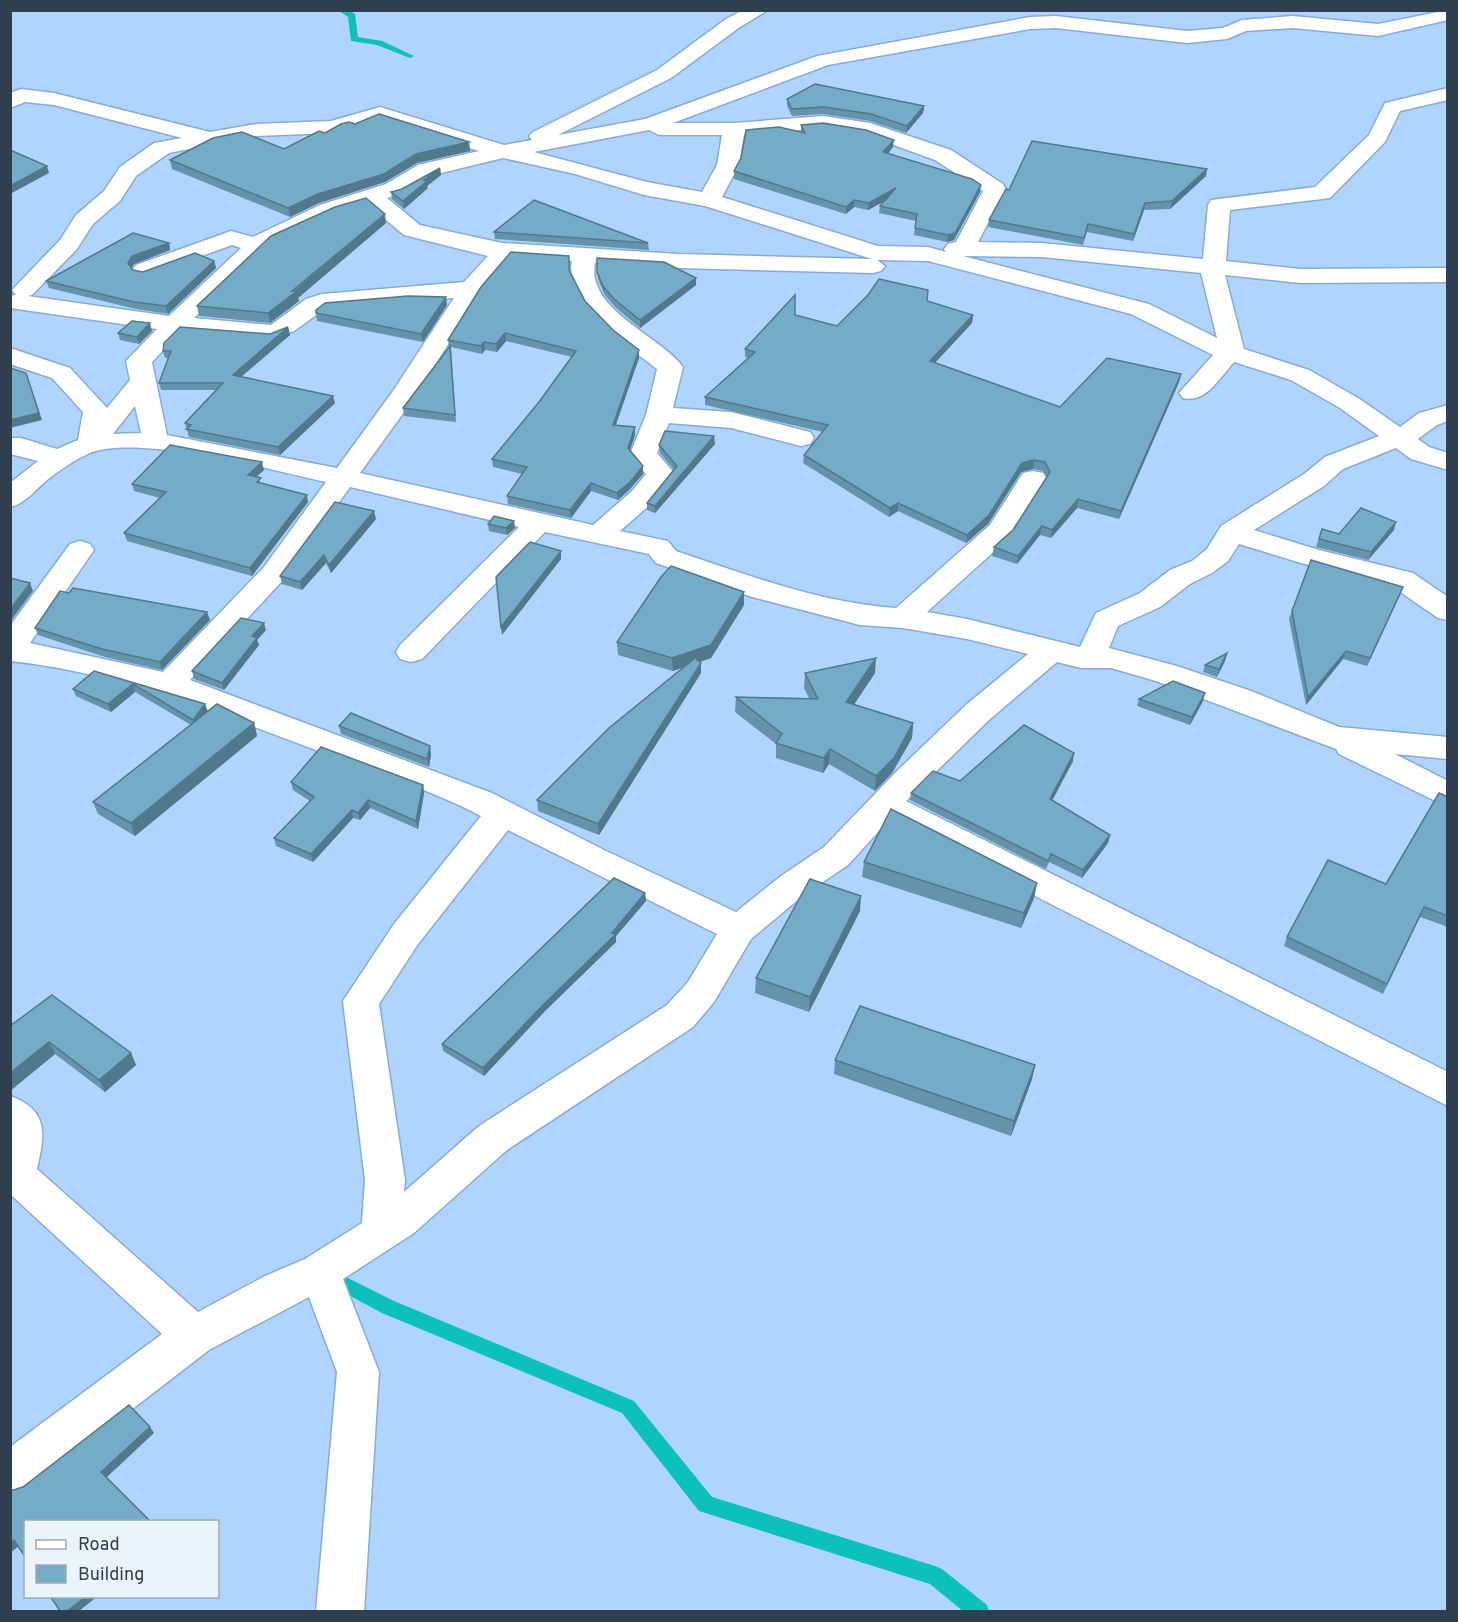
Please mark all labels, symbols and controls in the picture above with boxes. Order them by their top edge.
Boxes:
legend [24,1520,219,1598]
text: Road [78,1534,120,1557]
text: Building [78,1564,144,1587]

